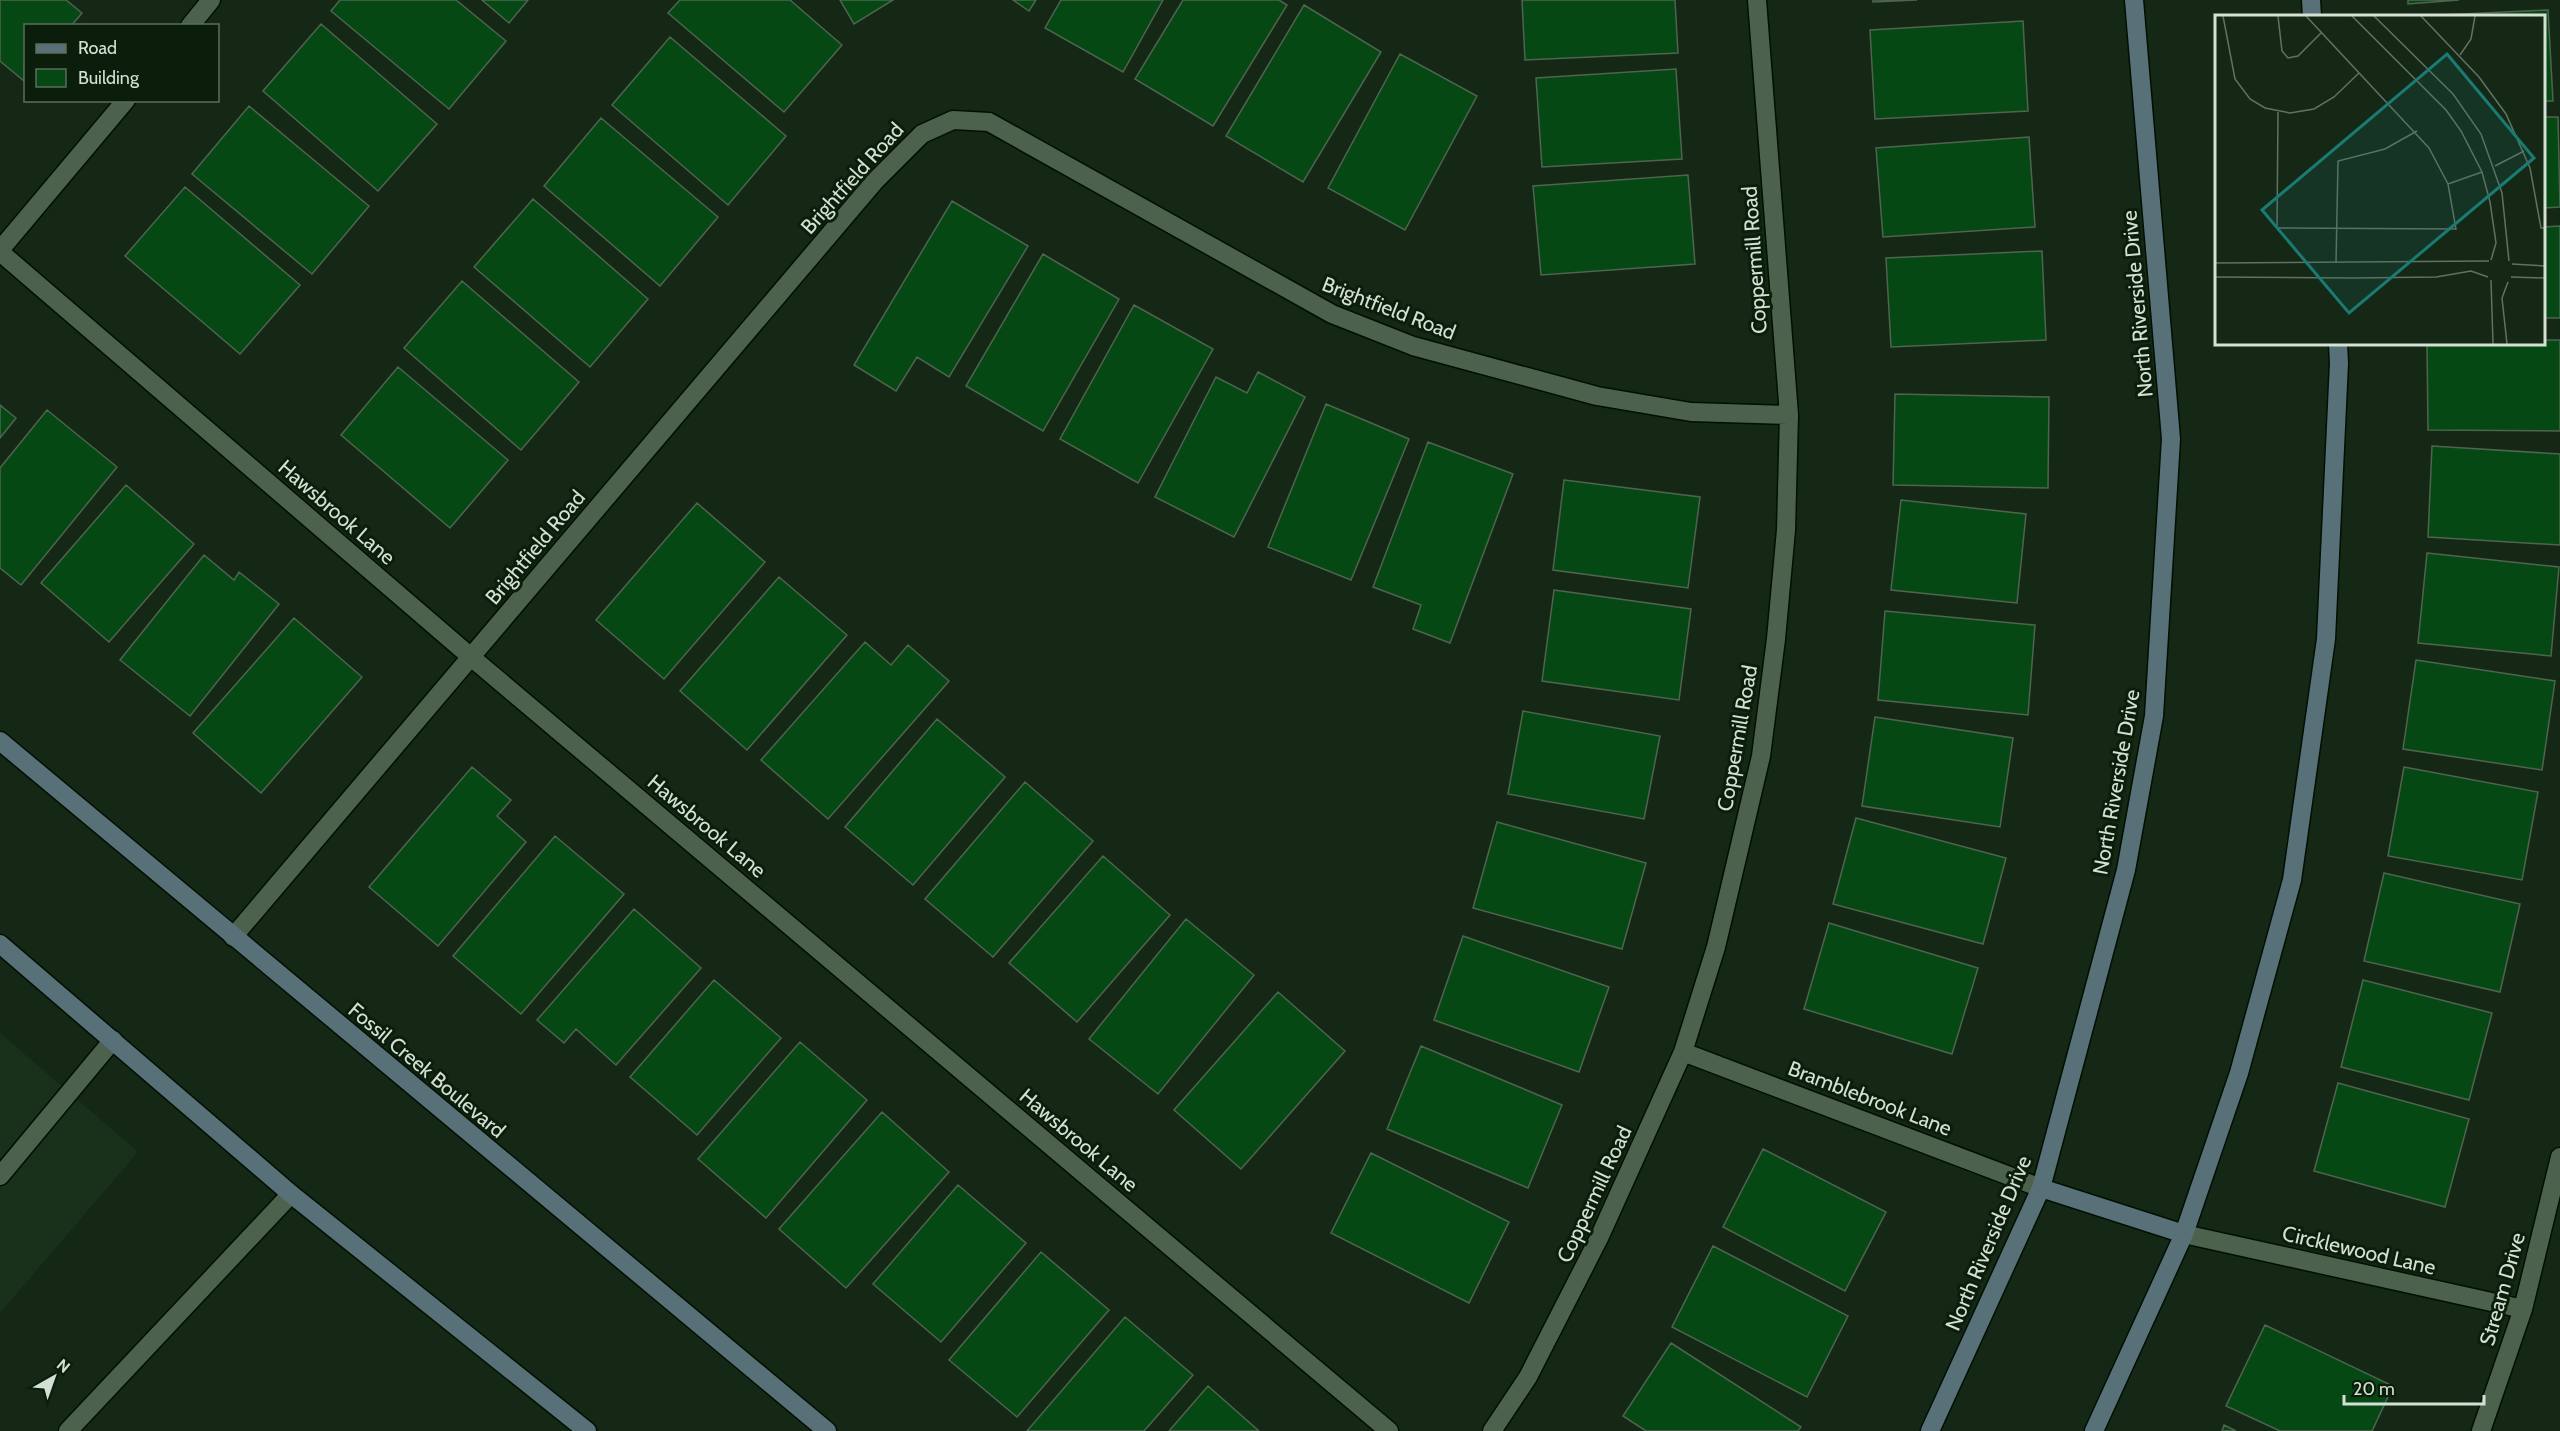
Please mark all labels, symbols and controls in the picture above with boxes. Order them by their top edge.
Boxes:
inset map [2215,15,2545,345]
legend [24,24,219,102]
text: Road [78,37,117,59]
text: Building [78,67,140,89]
street label: Brightfield Road [795,117,909,239]
street label: Coppermill Road [1736,185,1772,335]
street label: North Riverside Drive [2116,209,2158,399]
street label: Brightfield Road [1319,271,1459,345]
street label: Hawsbrook Lane [273,454,401,570]
street label: Brightfield Road [480,485,590,609]
street label: Coppermill Road [1712,663,1762,813]
street label: North Riverside Drive [2087,687,2145,877]
street label: Hawsbrook Lane [643,769,771,883]
street label: Fossil Creek Boulevard [344,997,510,1143]
street label: Bramblebrook Lane [1785,1055,1955,1141]
street label: Hawsbrook Lane [1015,1083,1143,1197]
street label: Coppermill Road [1551,1122,1637,1266]
street label: North Riverside Drive [1940,1151,2036,1334]
street label: Circklewood Lane [2280,1220,2438,1280]
street label: Stream Drive [2474,1229,2530,1348]
north arrow [24,1347,84,1407]
text: N [53,1355,74,1377]
scale bar [2344,1368,2484,1406]
text: 20 m [2353,1378,2395,1400]

